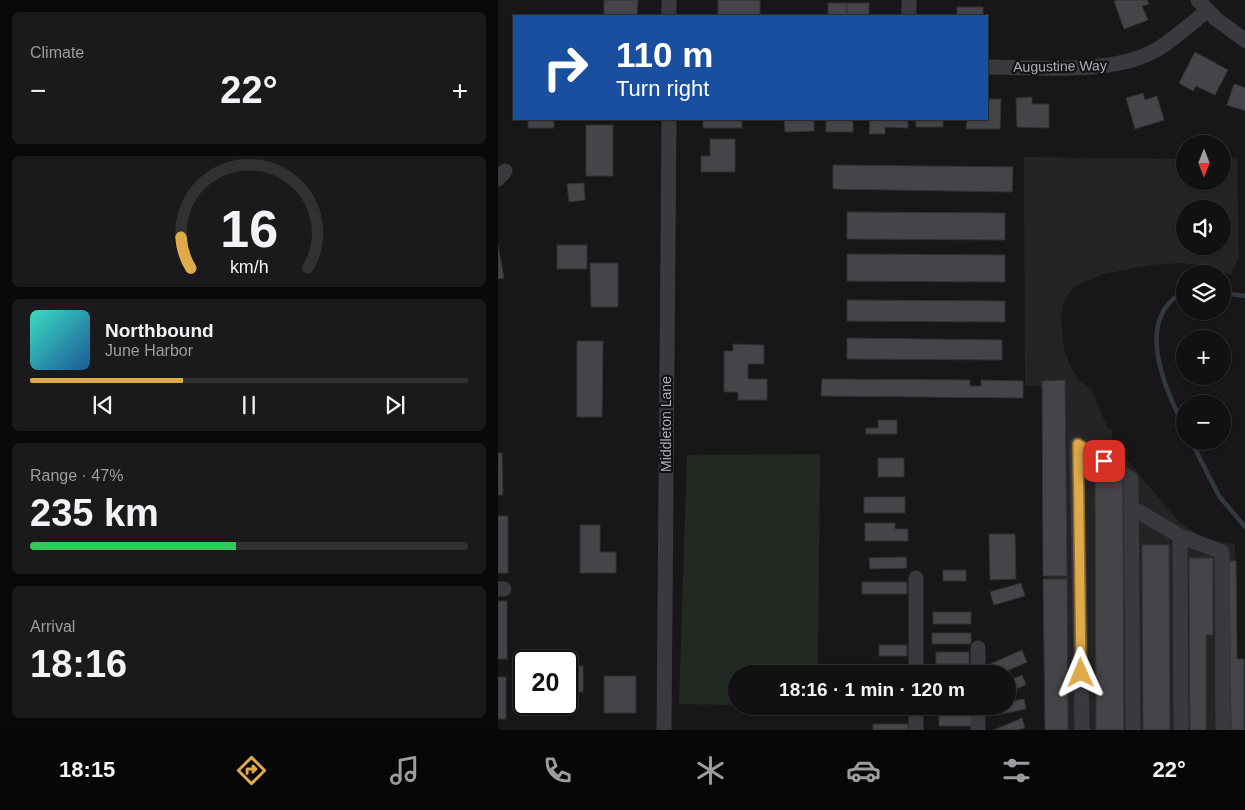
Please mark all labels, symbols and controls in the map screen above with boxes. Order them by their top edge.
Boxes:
icon: right [533,35,598,100]
text: 110 m [616,35,713,74]
text: Climate [30,44,84,61]
street label: Augustine Way [1013,57,1107,75]
text: 22° [220,69,278,111]
text: − [30,75,46,106]
text: + [452,75,468,106]
text: Turn right [616,76,709,101]
north arrow [1176,135,1230,190]
map controls [1176,135,1231,450]
text: 16 [220,200,278,258]
button: sound [1176,200,1231,255]
text: km/h [230,257,268,277]
button: layers [1176,265,1231,320]
text: Northbound [105,320,214,341]
button: + [1176,330,1231,385]
text: June Harbor [105,342,193,359]
street label: Middleton Lane [658,376,674,472]
icon: previous [89,391,117,419]
icon: pause [235,391,263,419]
icon: next [381,391,409,419]
button: − [1176,395,1231,450]
pin [1083,440,1125,482]
icon: arrive [1090,447,1118,475]
text: Range · 47% [30,467,123,484]
text: 235 km [30,492,159,534]
text: Arrival [30,618,75,635]
text: 18:16 [30,643,127,685]
position arrow [1054,646,1106,698]
speed limit sign: 20 [513,650,578,715]
text: 18:16 · 1 min · 120 m [779,679,965,700]
icon: directions [234,753,269,788]
icon: music [387,753,422,788]
icon: phone [540,753,575,788]
icon: climate [693,753,728,788]
icon: car [846,753,881,788]
icon: filters [999,753,1034,788]
text: 18:15 [59,757,115,782]
text: 22° [1153,757,1186,782]

